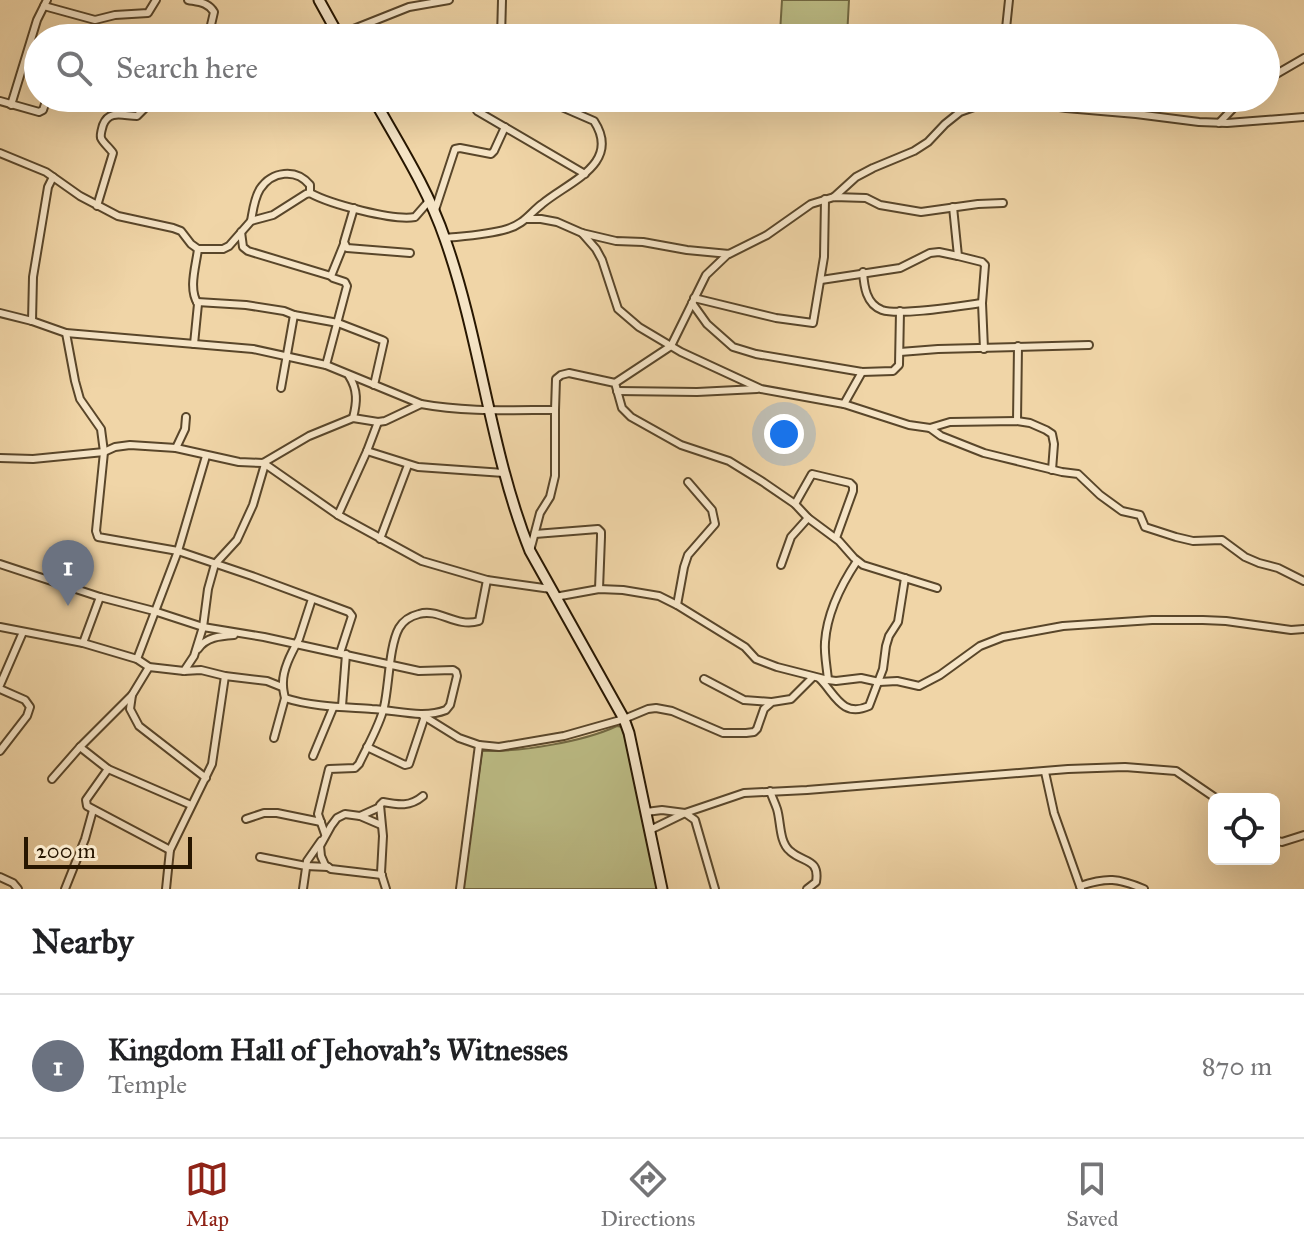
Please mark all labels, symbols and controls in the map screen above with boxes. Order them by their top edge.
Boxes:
search box [24,24,1280,112]
icon: search [52,46,96,90]
text: Search here [116,50,258,86]
your location [764,414,804,454]
pin: 1 [42,540,94,606]
map controls [1208,793,1280,865]
button: locate [1208,793,1280,865]
scale bar [24,833,192,869]
text: 200 m [36,837,96,864]
text: Nearby [32,921,134,962]
text: Kingdom Hall of Jehovah's Witnesses [108,1032,568,1068]
text: 1 [53,1050,63,1082]
text: 870 m [1202,1050,1272,1082]
text: Temple [108,1068,187,1100]
tab: Map [185,1157,229,1232]
tab: Directions [600,1157,695,1232]
tab: Saved [1066,1157,1118,1232]

